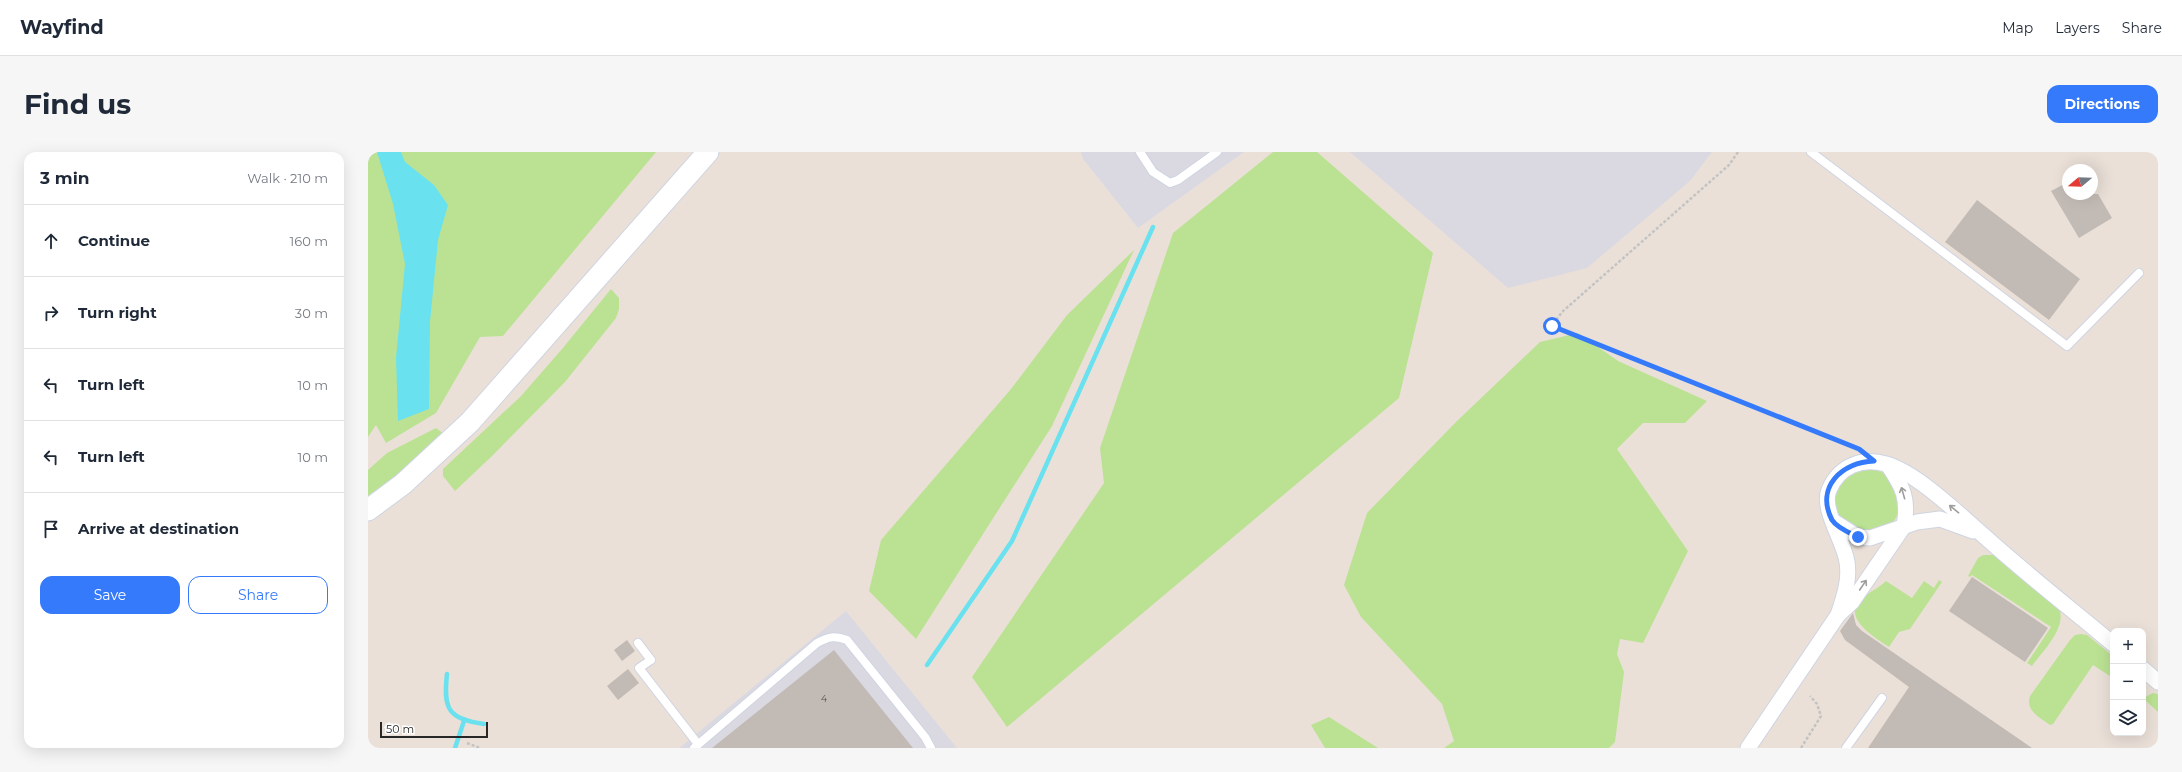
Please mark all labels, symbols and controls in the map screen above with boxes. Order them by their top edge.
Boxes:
text: Wayfind [20,16,104,39]
text: Map [2002,19,2033,37]
text: Layers [2055,19,2100,37]
text: Share [2122,19,2162,37]
button: Directions [2047,85,2158,123]
text: Find us [24,87,131,121]
north arrow [2062,164,2098,200]
text: 3 min [40,168,90,188]
text: Walk · 210 m [247,170,328,186]
icon: ahead [40,230,62,252]
text: Continue [78,231,150,250]
text: 160 m [290,233,328,249]
icon: right [40,302,62,324]
text: Turn right [78,303,157,322]
text: 30 m [295,305,328,321]
route start [1543,317,1561,335]
icon: left [40,374,62,396]
text: Turn left [78,375,145,394]
text: 10 m [298,377,328,393]
icon: left [40,446,62,468]
text: Turn left [78,447,145,466]
text: 10 m [298,449,328,465]
one-way arrow [1899,487,1906,500]
one-way arrow [1949,505,1960,513]
icon: arrive [40,518,62,540]
text: Arrive at destination [78,519,239,538]
route end [1849,528,1867,546]
button: Save [40,576,180,614]
button: Share [188,576,328,614]
one-way arrow [1859,580,1867,591]
map controls [2110,628,2146,736]
button: + [2110,628,2146,664]
button: − [2110,664,2146,700]
house number: 4 [821,693,827,704]
button: layers [2110,700,2146,736]
scale bar [380,720,488,739]
text: 50 m [386,722,414,736]

